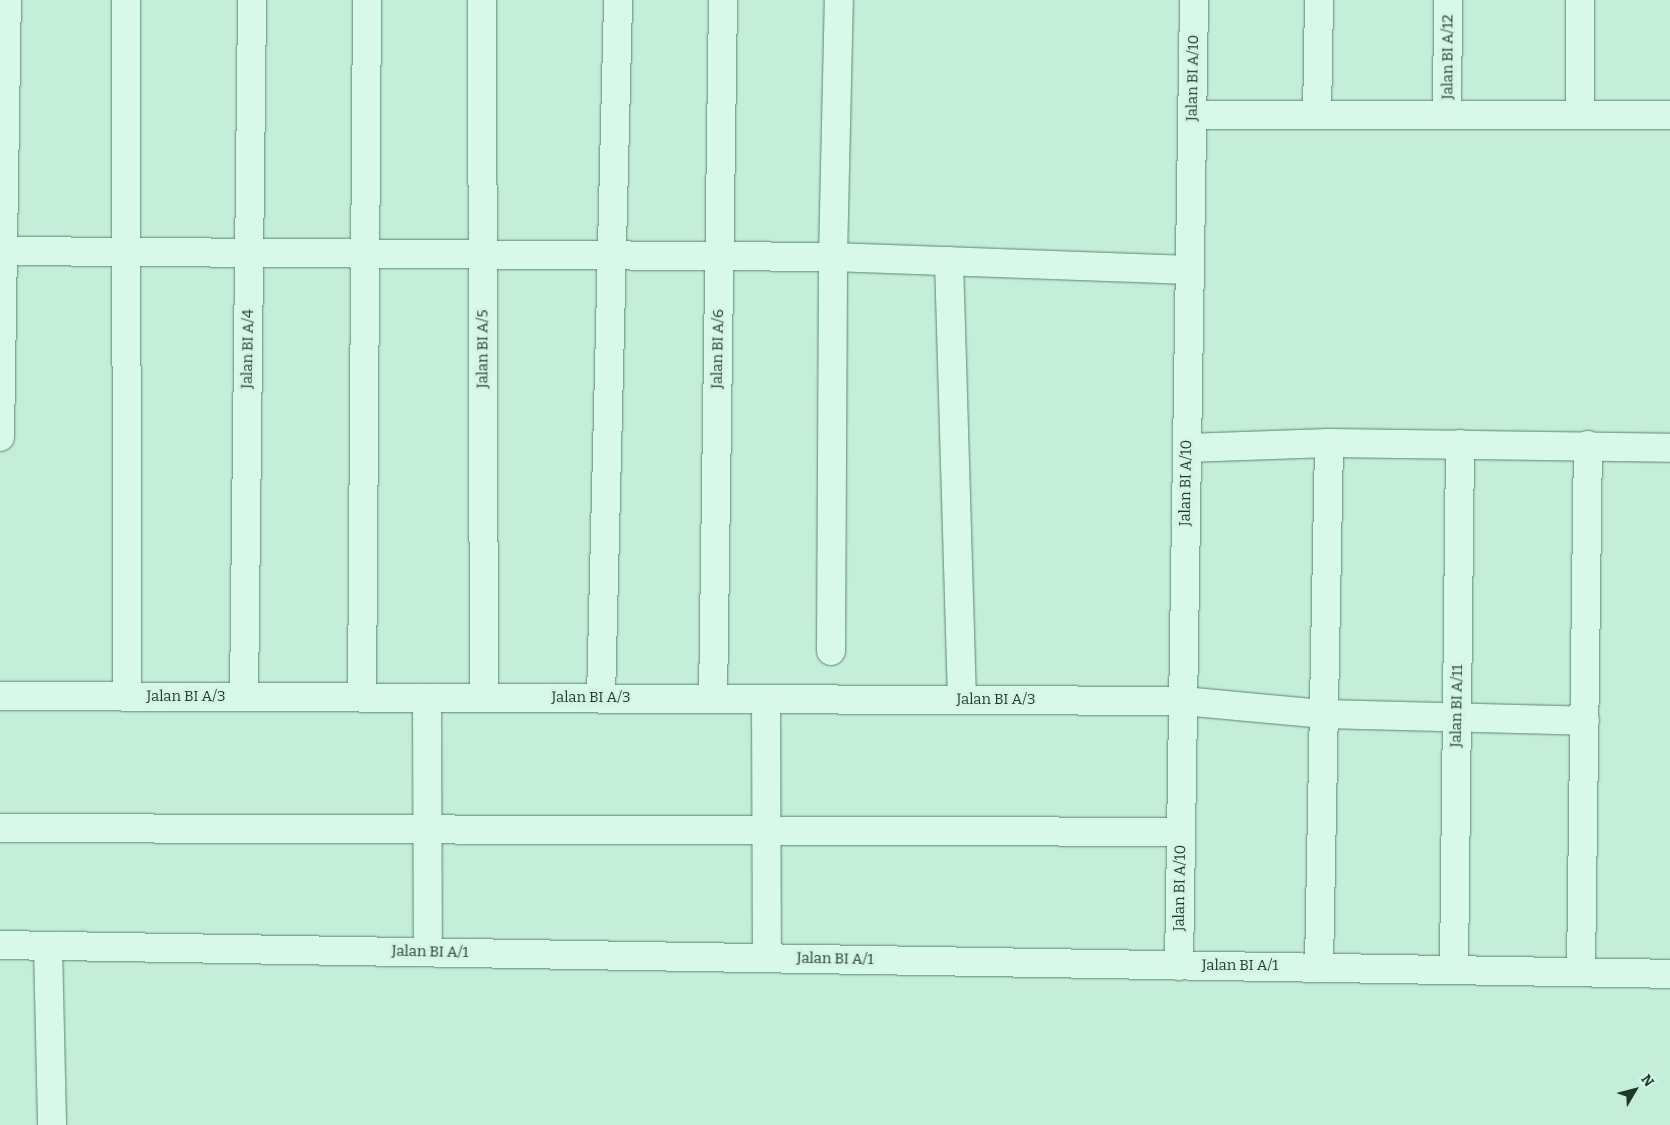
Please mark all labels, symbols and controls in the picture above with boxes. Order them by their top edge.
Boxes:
street label: Jalan BI A/12 [1439,15,1457,99]
street label: Jalan BI A/10 [1183,35,1203,121]
street label: Jalan BI A/4 [238,309,258,389]
street label: Jalan BI A/6 [708,309,728,389]
street label: Jalan BI A/5 [474,310,492,388]
street label: Jalan BI A/10 [1176,440,1196,526]
street label: Jalan BI A/11 [1447,664,1467,748]
street label: Jalan BI A/3 [146,688,226,706]
street label: Jalan BI A/3 [551,689,631,707]
street label: Jalan BI A/3 [956,691,1036,709]
street label: Jalan BI A/10 [1170,845,1190,931]
street label: Jalan BI A/1 [391,942,469,962]
street label: Jalan BI A/1 [796,949,874,969]
street label: Jalan BI A/1 [1202,957,1278,975]
north arrow [1610,1065,1660,1115]
text: N [1637,1071,1657,1090]

